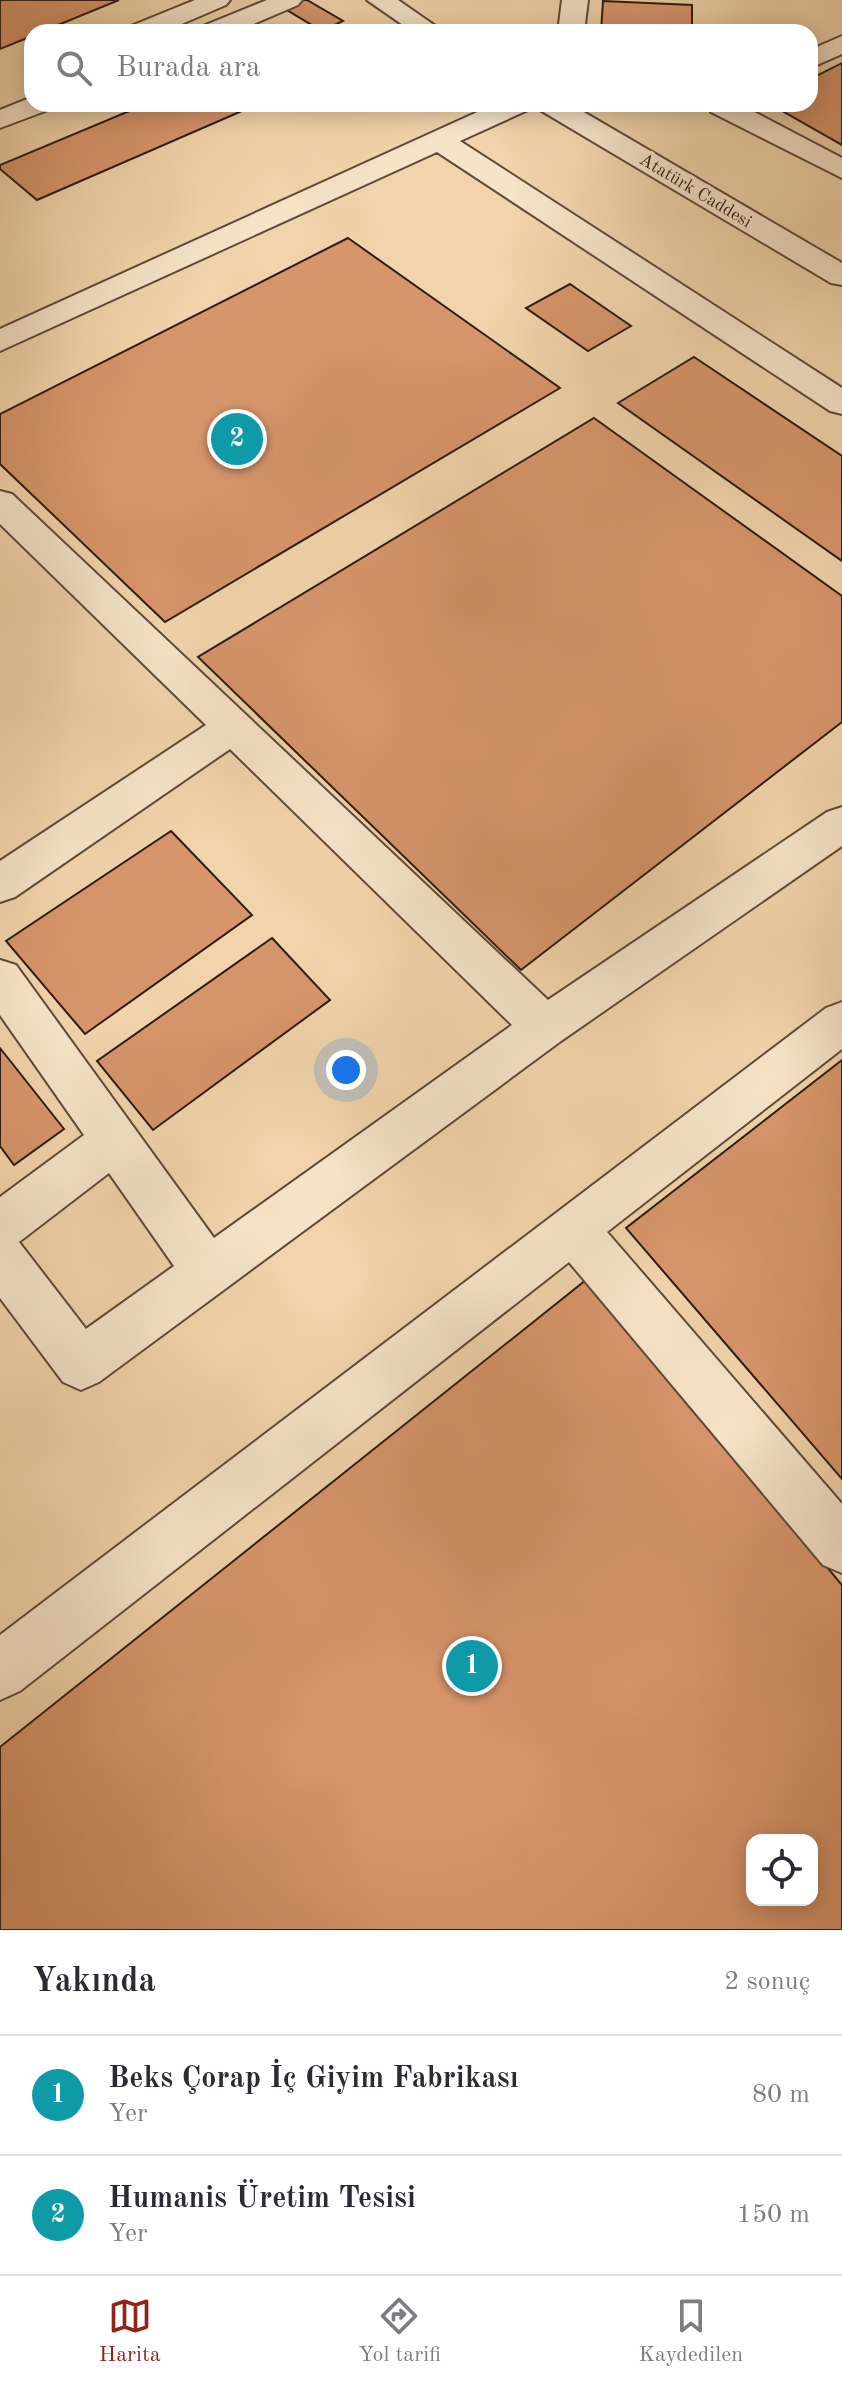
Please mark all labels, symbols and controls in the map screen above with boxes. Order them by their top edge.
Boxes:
search box [24,24,818,112]
icon: search [52,46,96,90]
text: Burada ara [116,53,261,83]
street label: Atatürk Caddesi [636,150,755,231]
pin: 2 [211,409,263,469]
your location [326,1050,366,1090]
pin: 1 [446,1636,498,1696]
map controls [746,1834,818,1906]
button: locate [746,1834,818,1906]
text: Yakında [32,1965,156,1999]
text: 2 sonuç [724,1969,810,1995]
text: Beks Çorap İç Giyim Fabrikası [108,2064,519,2094]
text: 1 [50,2082,66,2108]
text: 80 m [752,2082,810,2108]
text: Yer [108,2101,148,2127]
text: Humanis Üretim Tesisi [108,2184,416,2214]
text: 2 [50,2202,66,2228]
text: 150 m [737,2202,810,2228]
text: Yer [108,2221,148,2247]
tab: Harita [99,2294,161,2369]
tab: Yol tarifi [358,2294,441,2369]
tab: Kaydedilen [638,2294,743,2369]

